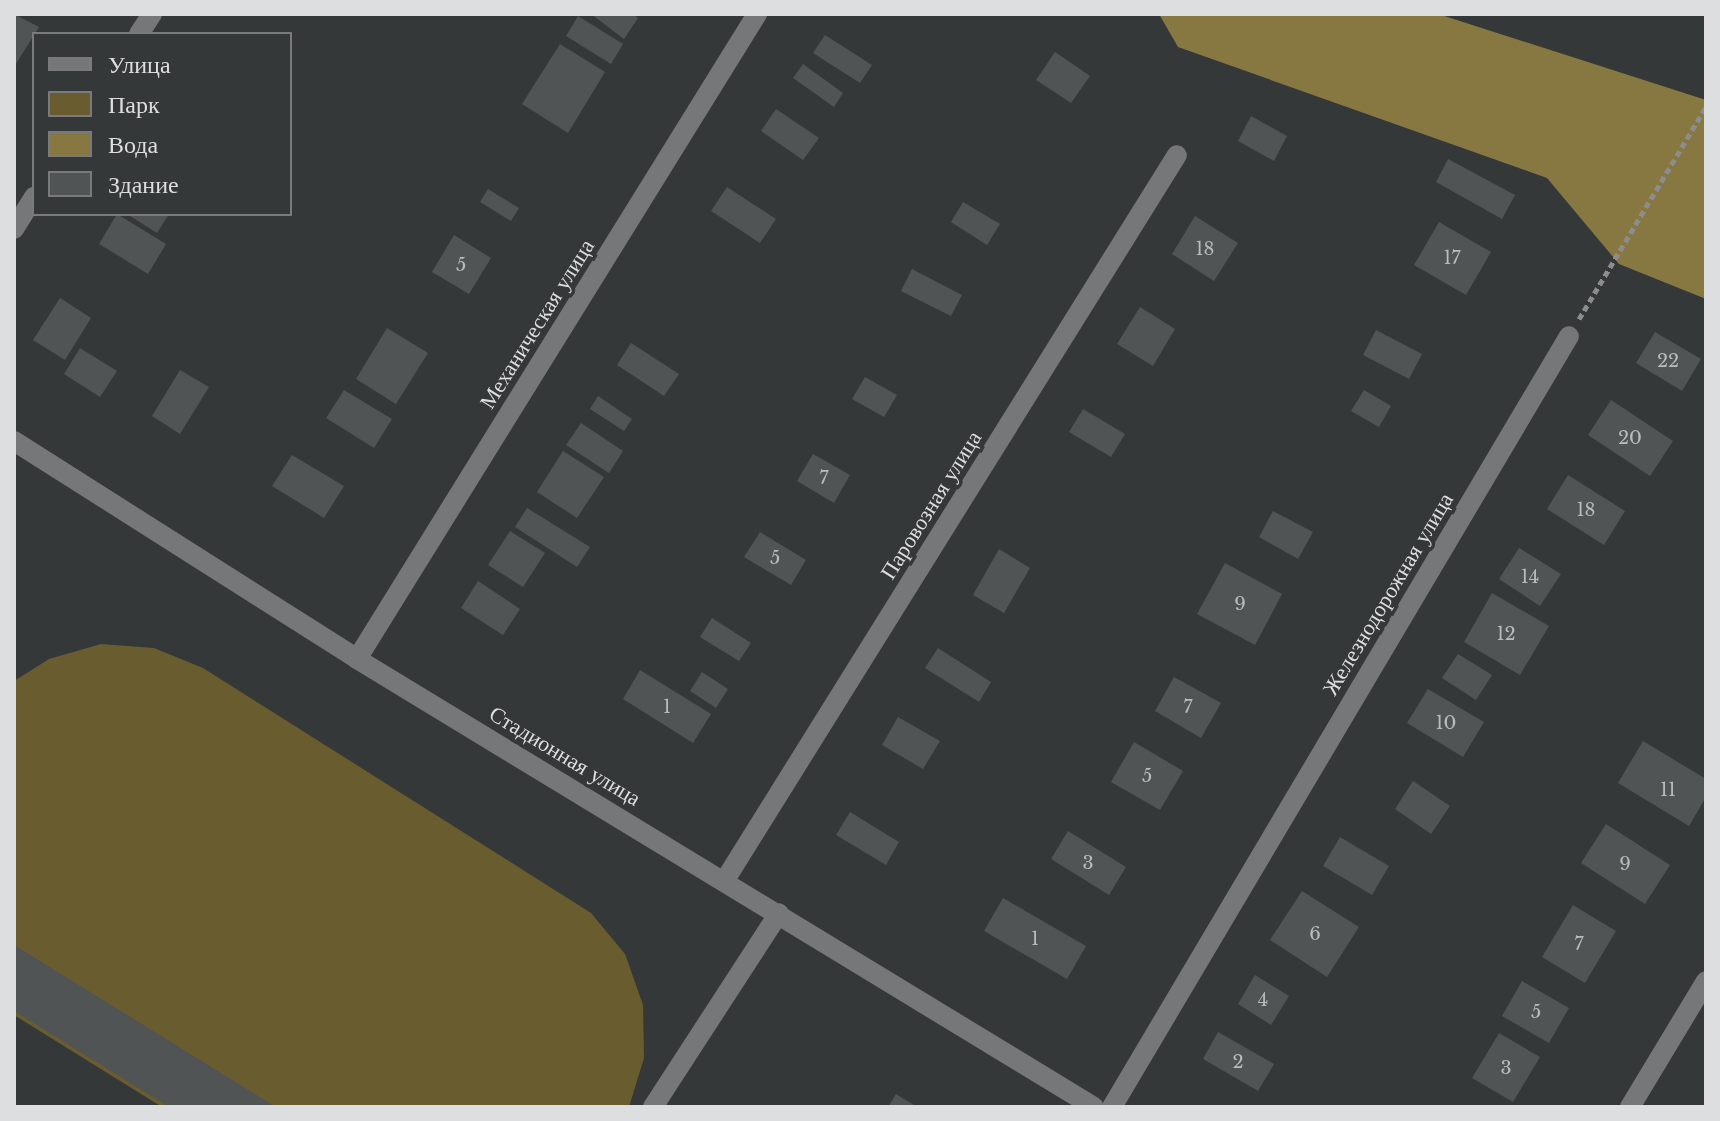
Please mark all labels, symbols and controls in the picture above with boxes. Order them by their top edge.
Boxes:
legend [32,32,292,216]
text: Улица [108,50,171,79]
text: Парк [108,90,160,119]
text: Вода [108,130,158,159]
text: Здание [108,170,179,199]
street label: Механическая улица [474,234,600,414]
house number: 18 [1196,238,1214,260]
house number: 17 [1443,247,1461,269]
house number: 5 [456,254,466,276]
house number: 22 [1657,350,1679,372]
street label: Паровозная улица [875,426,987,584]
house number: 20 [1618,427,1642,449]
house number: 7 [819,467,829,489]
street label: Железнодорожная улица [1317,488,1459,700]
house number: 18 [1577,499,1595,521]
house number: 5 [770,547,780,569]
house number: 14 [1521,566,1539,588]
house number: 9 [1234,593,1246,615]
house number: 12 [1496,623,1516,645]
house number: 1 [663,696,671,718]
house number: 7 [1183,696,1193,718]
street label: Стадионная улица [484,700,646,812]
house number: 10 [1436,712,1456,734]
house number: 5 [1142,765,1152,787]
house number: 11 [1660,779,1676,801]
house number: 3 [1082,852,1094,874]
house number: 9 [1619,853,1631,875]
house number: 6 [1309,923,1321,945]
house number: 1 [1031,928,1039,950]
house number: 7 [1574,933,1584,955]
house number: 4 [1258,989,1268,1011]
house number: 5 [1531,1001,1541,1023]
house number: 2 [1232,1051,1244,1073]
house number: 3 [1500,1057,1512,1079]

